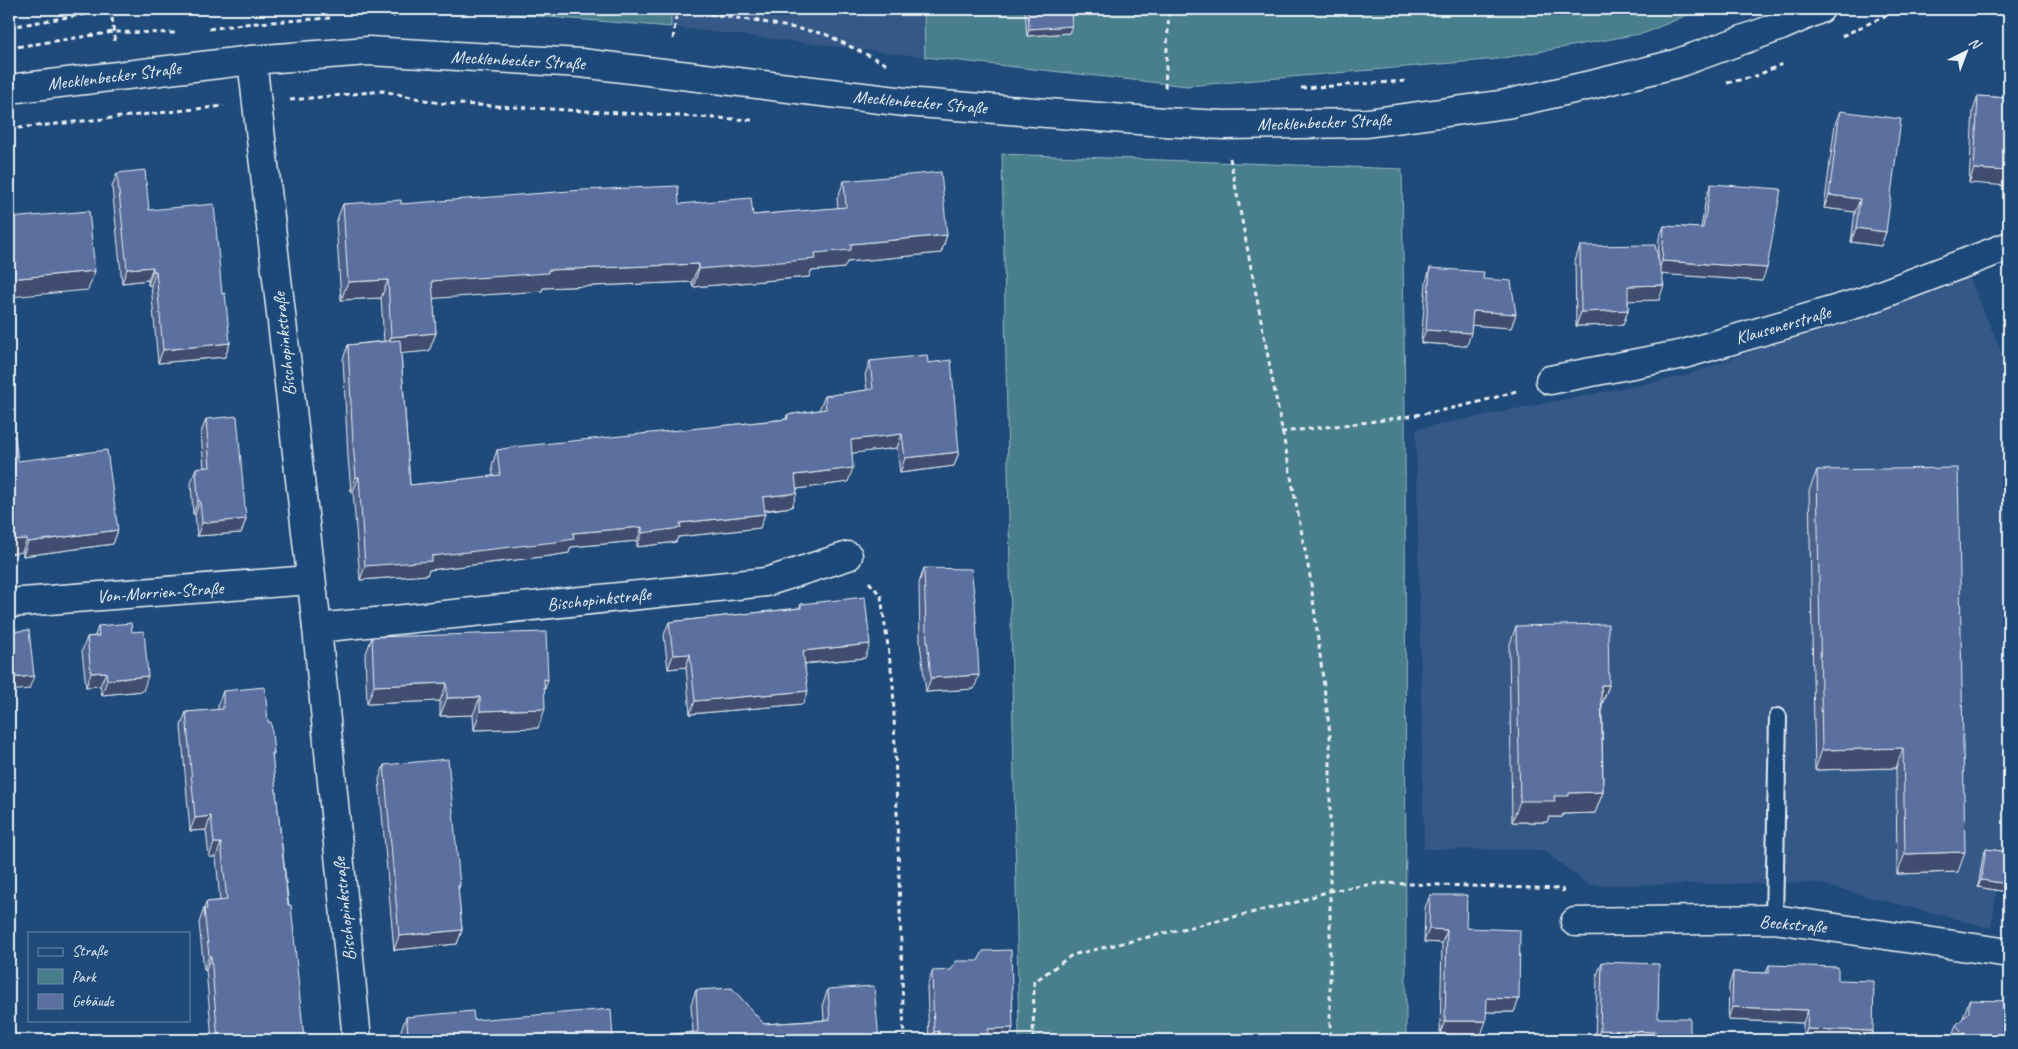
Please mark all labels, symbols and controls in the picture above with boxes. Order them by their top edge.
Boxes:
north arrow [1940,28,1990,78]
text: N [1965,33,1985,53]
street label: Mecklenbecker Straße [451,46,587,75]
street label: Mecklenbecker Straße [46,57,183,95]
street label: Mecklenbecker Straße [852,85,989,119]
street label: Mecklenbecker Straße [1257,109,1392,135]
street label: Bischopinkstraße [267,290,300,397]
street label: Klausenerstraße [1733,301,1834,349]
street label: Von-Morrien-Straße [96,577,225,607]
street label: Bischopinkstraße [546,582,653,615]
street label: Bischopinkstraße [327,855,360,962]
street label: Beckstraße [1759,910,1828,938]
legend [28,932,190,1022]
text: Straße [72,942,108,961]
text: Park [72,968,97,987]
text: Gebäude [72,992,115,1011]

